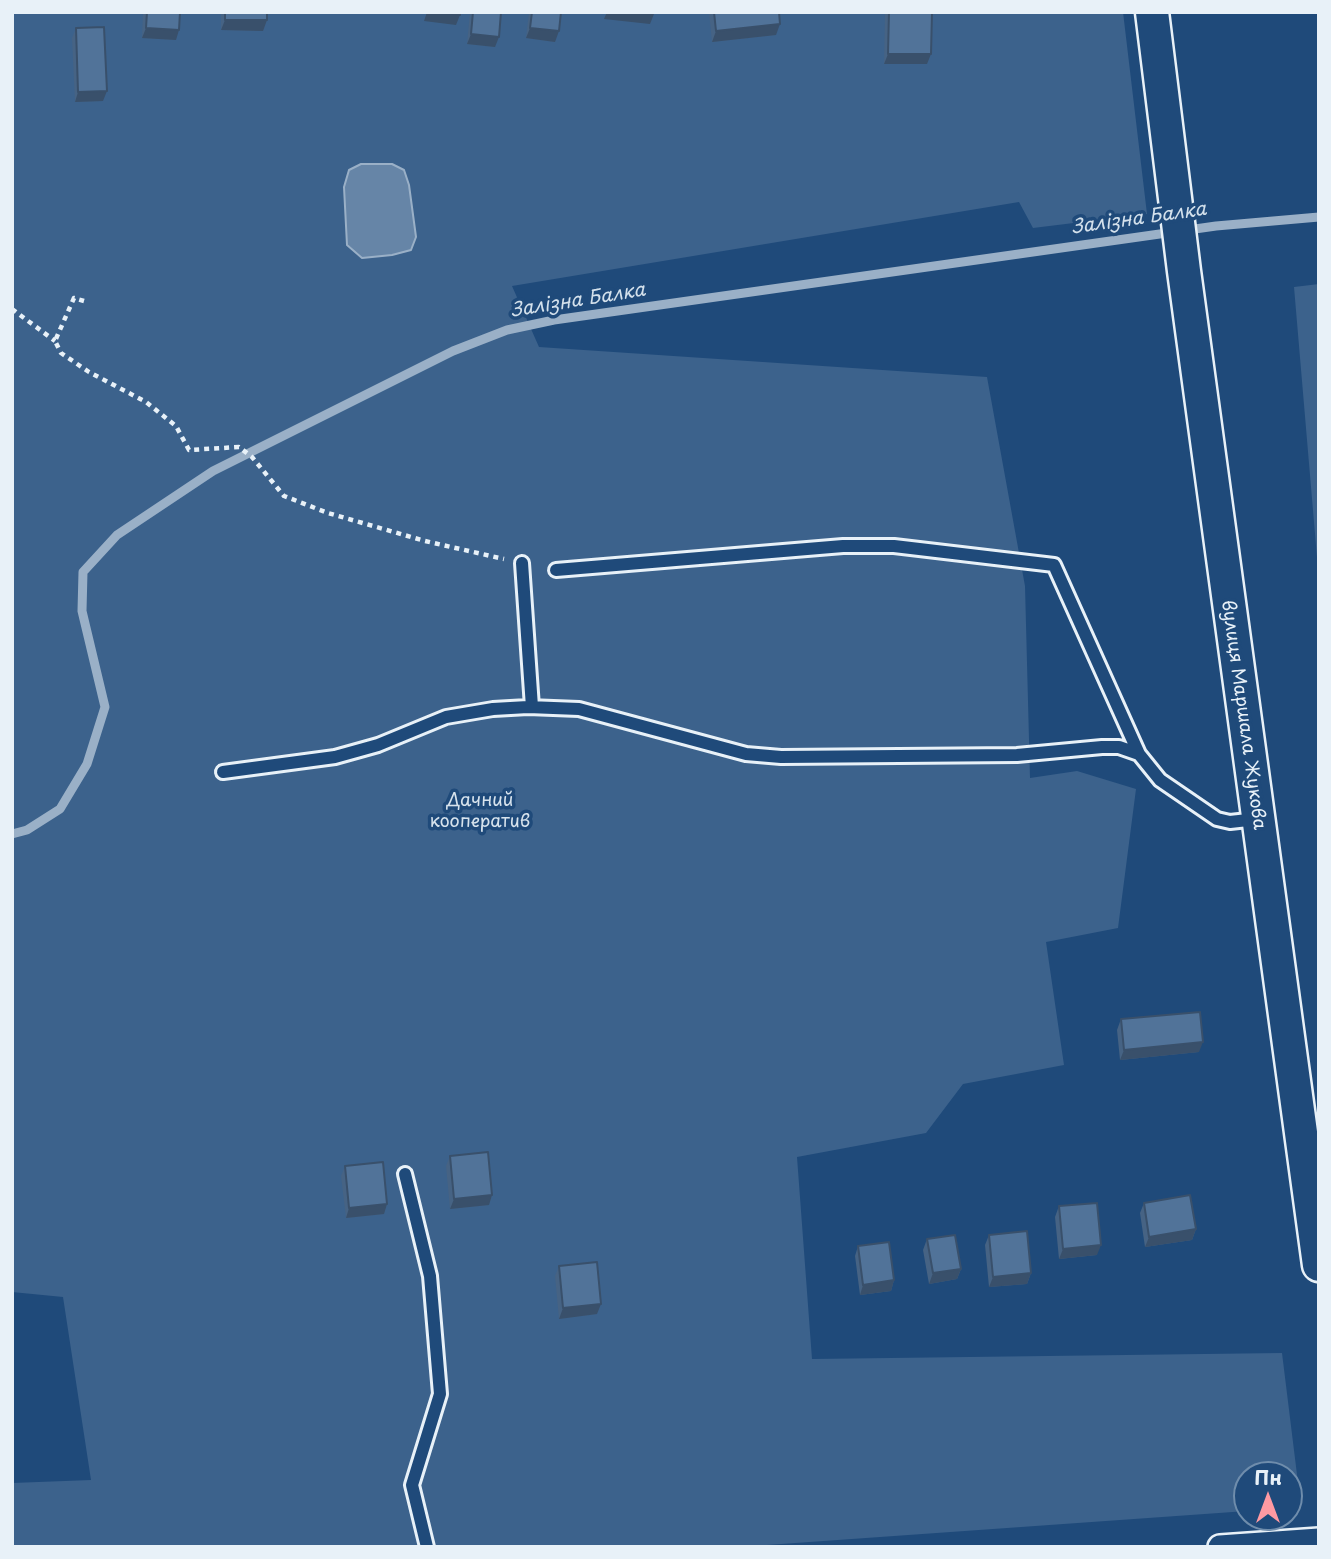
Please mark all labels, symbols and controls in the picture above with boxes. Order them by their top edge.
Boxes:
water label: Залізна Балка [1070,198,1208,240]
water label: Залізна Балка [509,279,647,323]
street label: вулиця Маршала Жукова [1216,599,1270,831]
park label: Дачний кооператив [430,790,530,832]
north arrow [1233,1461,1303,1531]
text: Пн [1254,1463,1282,1491]

